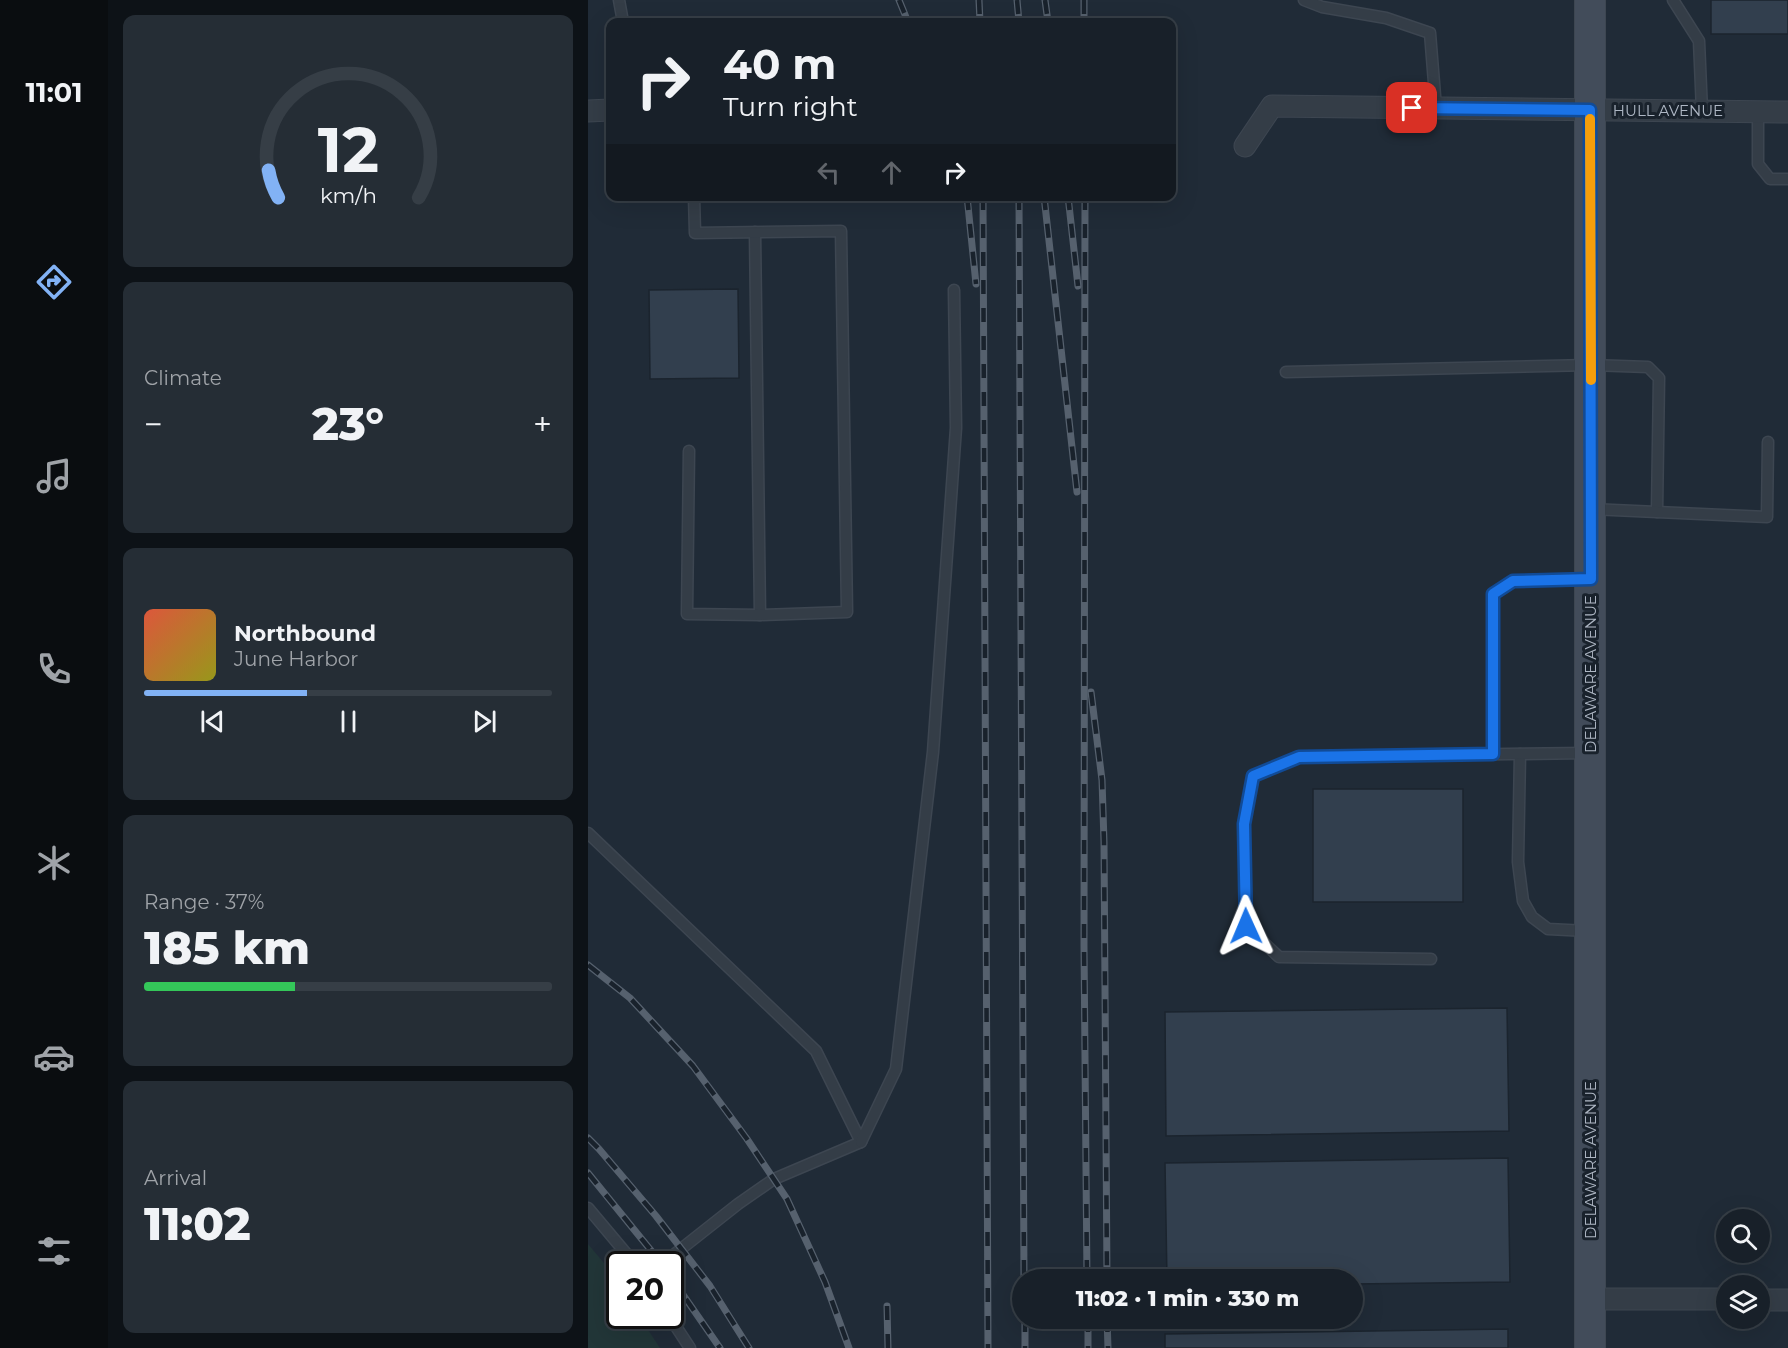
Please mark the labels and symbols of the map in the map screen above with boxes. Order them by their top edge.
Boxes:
pin [1386,82,1437,133]
street label: HULL AVENUE [1613,101,1723,120]
street label: DELAWARE AVENUE [1581,595,1600,753]
position arrow [1214,894,1278,958]
street label: DELAWARE AVENUE [1581,1081,1600,1239]
speed limit sign: 20 [606,1251,684,1329]

